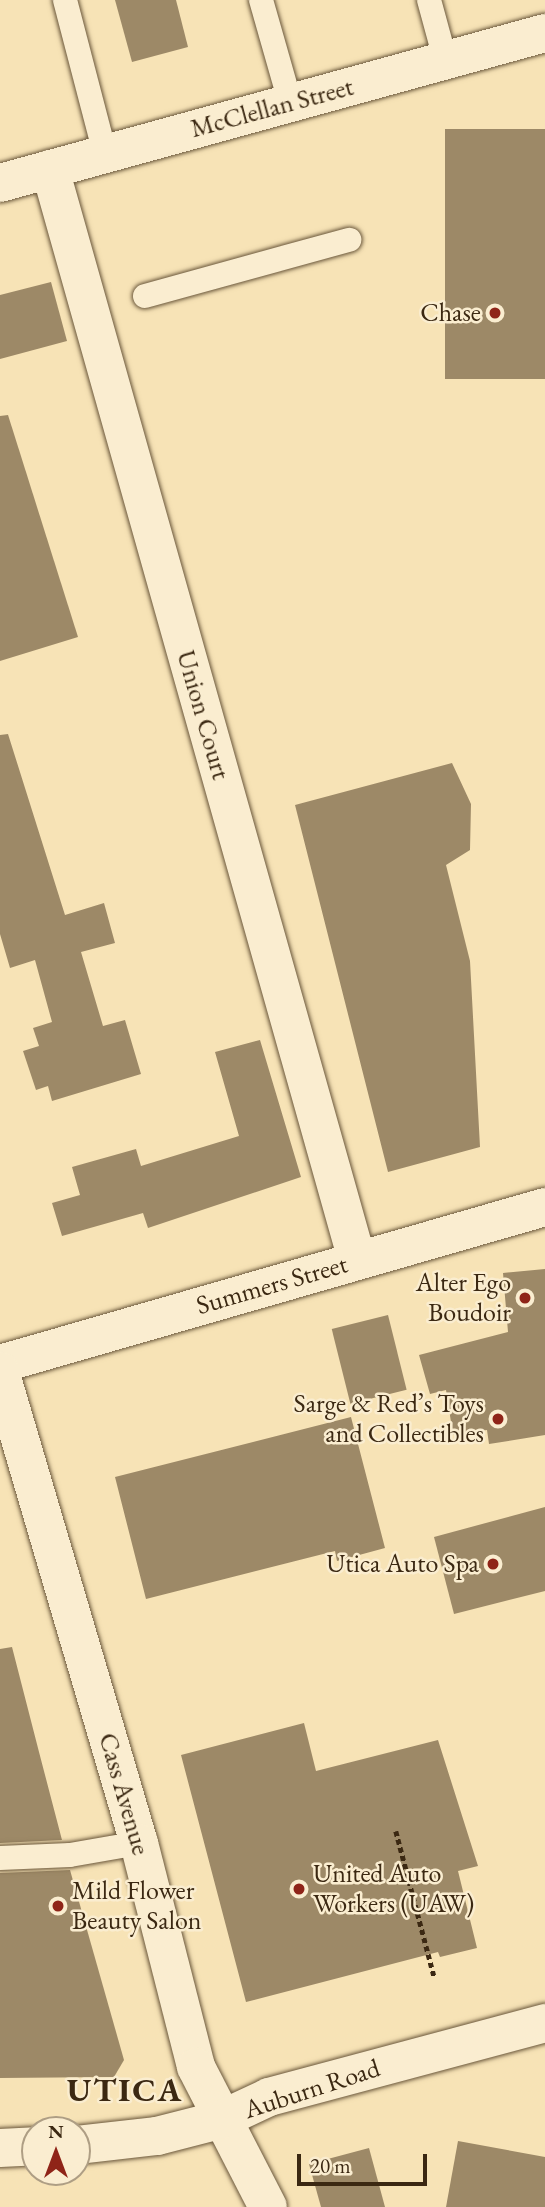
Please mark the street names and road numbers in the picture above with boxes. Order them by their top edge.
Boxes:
street label: McClellan Street [187,71,357,145]
street label: Union Court [170,647,236,783]
street label: Summers Street [193,1249,351,1321]
street label: Cass Avenue [92,1729,156,1859]
street label: Auburn Road [240,2052,384,2126]

